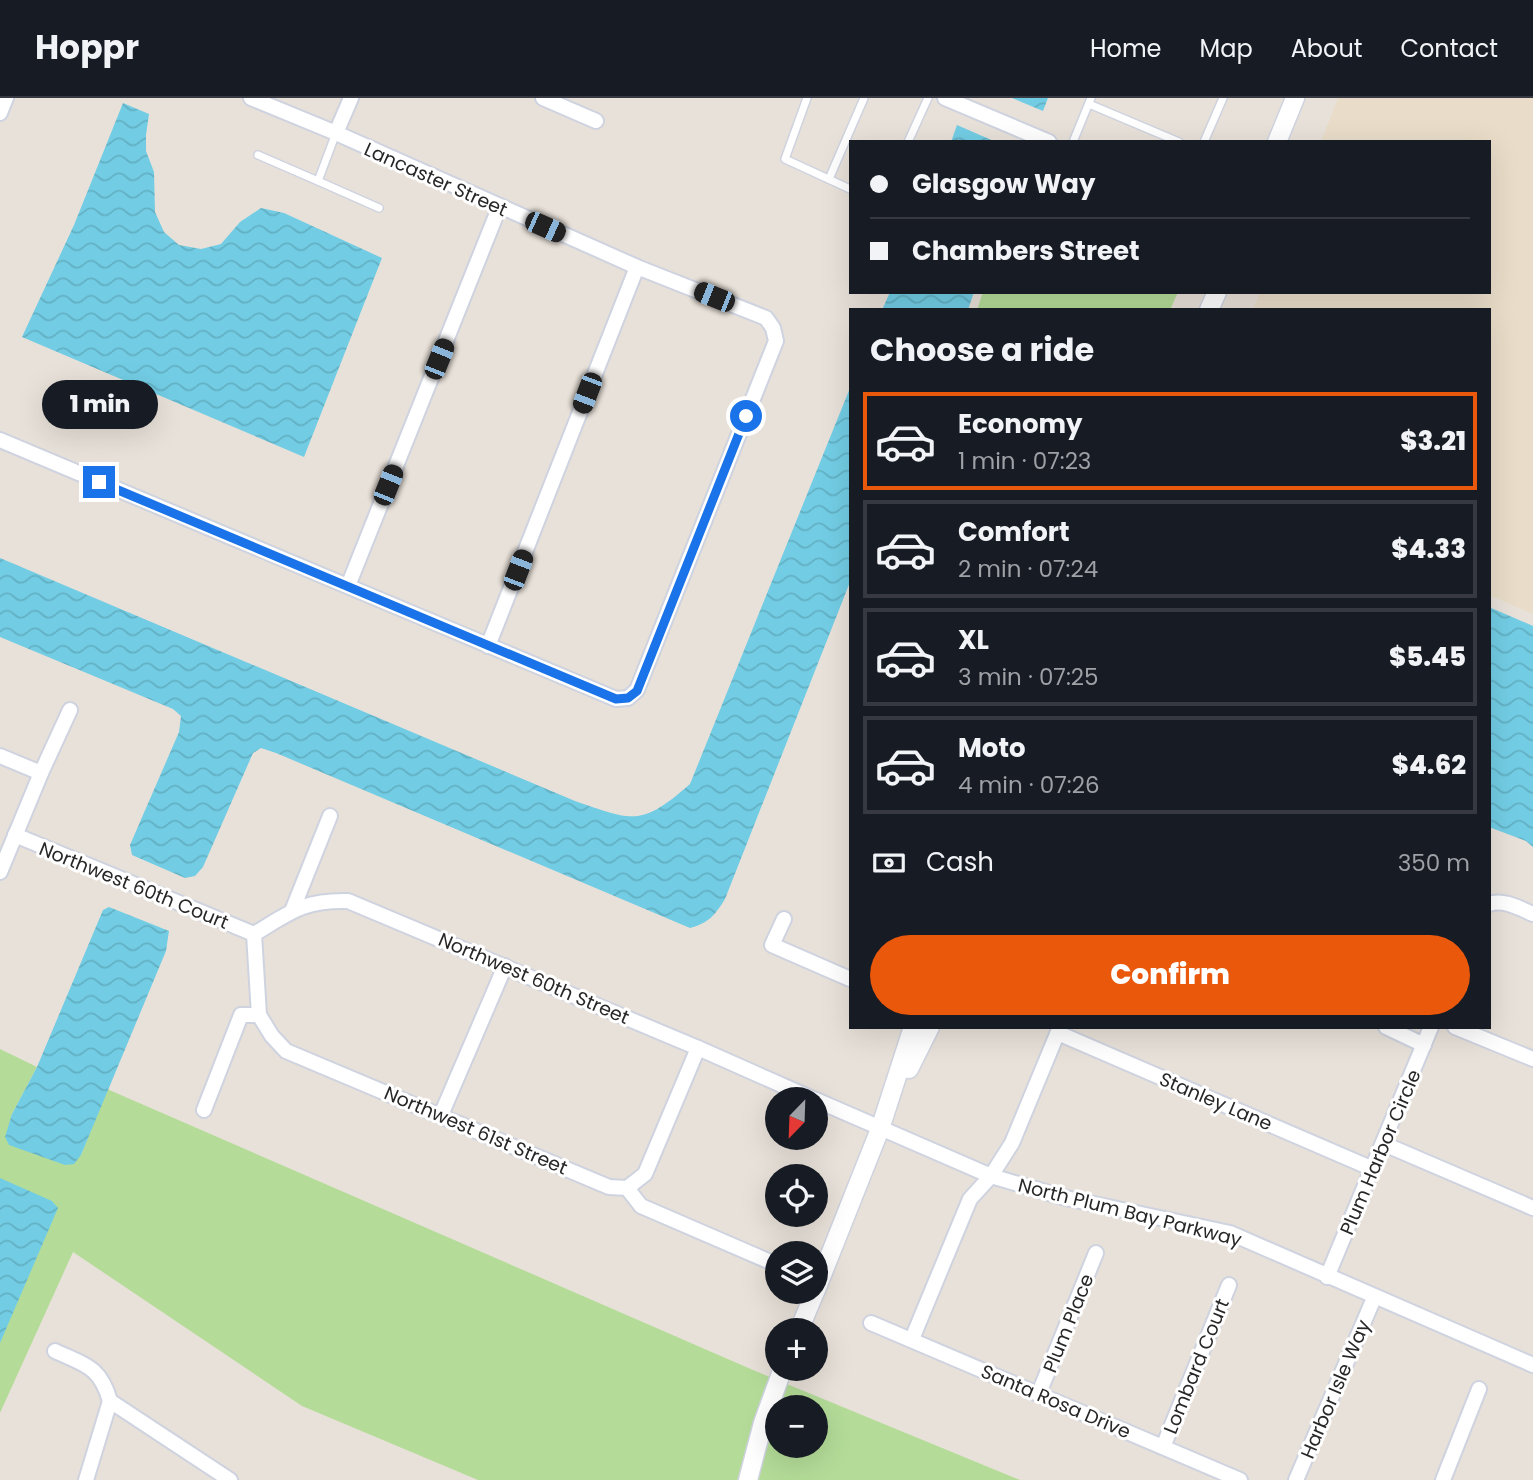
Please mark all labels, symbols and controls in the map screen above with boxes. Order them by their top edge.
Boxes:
text: Hoppr [35,24,139,71]
text: Home [1090,32,1162,65]
text: Map [1200,32,1253,65]
text: About [1291,32,1362,65]
text: Contact [1400,32,1498,65]
street label: Lancaster Street [360,136,512,223]
text: Glasgow Way [912,166,1095,202]
car [522,209,569,245]
text: Chambers Street [912,233,1140,269]
car [691,279,738,315]
text: Choose a ride [870,327,1094,372]
car [422,336,457,382]
car [570,370,605,416]
callout: 1 min [41,380,157,430]
text: 1 min [70,388,130,420]
route start [730,400,762,432]
text: Economy [958,406,1082,442]
icon: car [874,410,937,473]
text: $3.21 [1400,423,1466,459]
text: 1 min · 07:23 [958,445,1091,477]
car [371,462,406,508]
route end [83,466,115,498]
text: Comfort [958,514,1070,550]
icon: car [874,518,937,581]
text: $4.33 [1391,531,1466,567]
car [501,547,536,593]
text: 2 min · 07:24 [958,553,1098,585]
text: XL [958,622,989,658]
icon: car [874,626,937,689]
text: $5.45 [1389,639,1466,675]
text: 3 min · 07:25 [958,661,1098,693]
text: Moto [958,730,1026,766]
icon: car [874,734,937,797]
text: $4.62 [1392,747,1466,783]
text: 4 min · 07:26 [958,769,1100,801]
street label: Northwest 60th Court [35,835,233,936]
icon: cash [870,844,908,882]
text: Cash [926,844,994,880]
text: 350 m [1398,847,1470,879]
street label: Northwest 60th Street [434,926,633,1031]
button: Confirm [870,935,1470,1015]
street label: Plum Harbor Circle [1333,1065,1427,1239]
street label: Stanley Lane [1155,1066,1276,1137]
street label: Northwest 61st Street [380,1080,572,1181]
north arrow [765,1087,828,1150]
map controls [765,1087,828,1458]
button: locate [765,1164,828,1227]
street label: North Plum Bay Parkway [1015,1172,1245,1253]
button: layers [765,1241,828,1304]
street label: Plum Place [1036,1270,1101,1377]
street label: Lombard Court [1157,1294,1236,1438]
street label: Harbor Isle Way [1294,1315,1377,1463]
button: + [765,1318,828,1381]
street label: Santa Rosa Drive [977,1358,1135,1445]
button: − [765,1395,828,1458]

